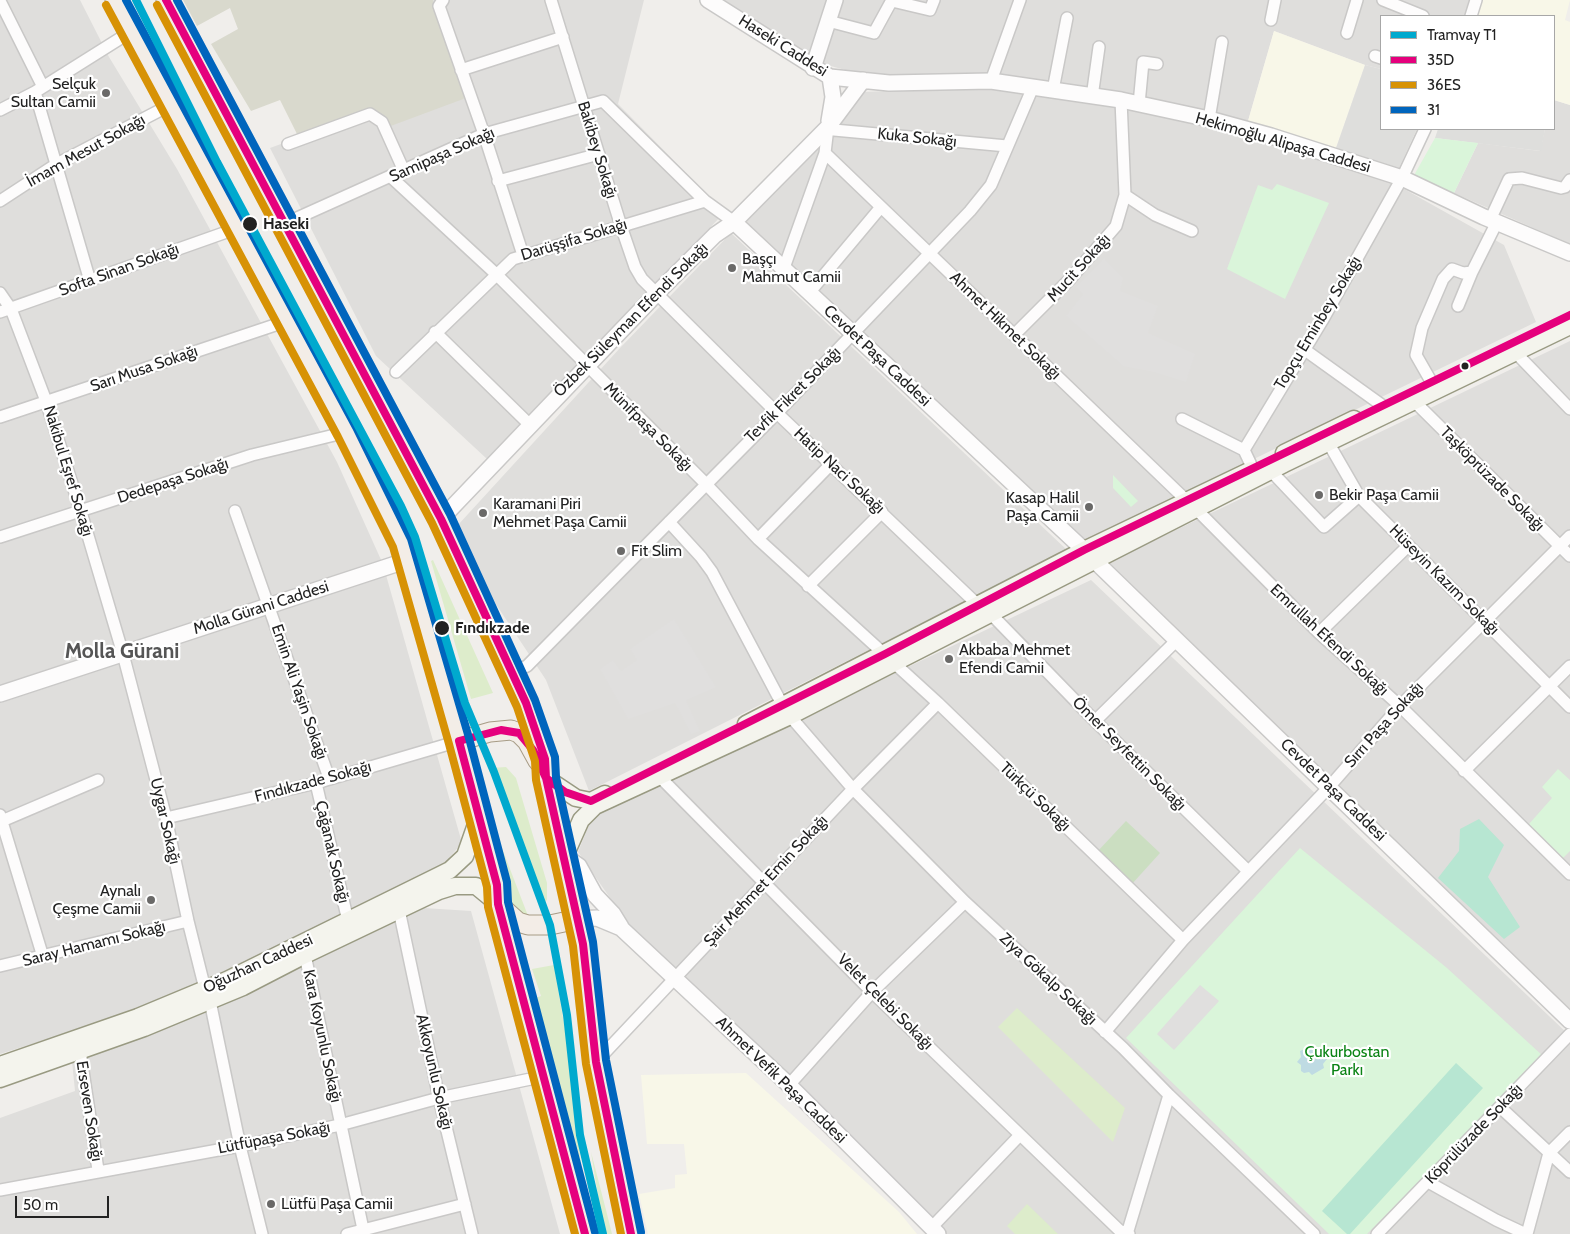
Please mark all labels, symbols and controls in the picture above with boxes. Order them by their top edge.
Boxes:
street label: Haseki Caddesi [735,11,831,81]
legend [1380,15,1555,130]
text: Tramvay T1 [1427,26,1497,44]
text: 35D [1427,51,1454,69]
place label: Selçuk Sultan Camii [11,74,96,112]
text: 36ES [1427,76,1461,94]
marker: Selçuk Sultan Camii [100,87,112,99]
street label: Bakibey Sokağı [573,99,621,201]
text: 31 [1427,101,1440,119]
street label: Hekimoğlu Alipaşa Caddesi [1193,109,1373,177]
street label: İmam Mesut Sokağı [23,110,149,192]
street label: Samipaşa Sokağı [386,123,498,187]
street label: Kuka Sokağı [876,124,958,152]
place label: Haseki [263,214,309,234]
marker: Haseki [241,215,259,233]
street label: Darüşşifa Sokağı [519,215,629,265]
street label: Mucit Sokağı [1043,230,1115,306]
street label: Softa Sinan Sokağı [56,239,182,301]
street label: Özbek Süleyman Efendi Sokağı [550,239,712,401]
place label: Başçı Mahmut Camii [742,249,841,287]
street label: Topçu Eminbey Sokağı [1271,253,1365,393]
marker: Başçı Mahmut Camii [726,262,738,274]
street label: Ahmet Hikmet Sokağı [945,268,1065,384]
street label: Cevdet Paşa Caddesi [819,301,935,411]
street label: Sarı Musa Sokağı [88,342,200,396]
street label: Tevfik Fikret Sokağı [741,343,845,447]
unlabelled marker [1460,361,1470,371]
street label: Münifpaşa Sokağı [600,379,696,475]
street label: Nakibul Eşref Sokağı [39,403,97,539]
street label: Taşköprüzade Sokağı [1436,423,1548,535]
street label: Hatip Naci Sokağı [790,424,888,518]
street label: Dedepaşa Sokağı [115,454,231,508]
place label: Bekir Paşa Camii [1329,485,1439,505]
place label: Kasap Halil Paşa Camii [1006,488,1079,526]
marker: Bekir Paşa Camii [1313,489,1325,501]
place label: Karamani Piri Mehmet Paşa Camii [493,494,627,532]
marker: Kasap Halil Paşa Camii [1083,501,1095,513]
marker: Karamani Piri Mehmet Paşa Camii [477,507,489,519]
street label: Hüseyin Kazım Sokağı [1385,521,1503,639]
place label: Fit Slim [631,541,682,561]
marker: Fit Slim [615,545,627,557]
street label: Molla Gürani Caddesi [191,577,331,639]
street label: Emrullah Efendi Sokağı [1266,580,1392,700]
place label: Fındıkzade [455,618,530,638]
marker: Fındıkzade [433,619,451,637]
street label: Emin Ali Yaşin Sokağı [267,622,331,762]
district label: Molla Gürani [65,639,179,665]
place label: Akbaba Mehmet Efendi Camii [959,640,1070,678]
marker: Akbaba Mehmet Efendi Camii [943,653,955,665]
street label: Sırrı Paşa Sokağı [1341,678,1427,772]
street label: Ömer Seyfettin Sokağı [1068,693,1190,815]
street label: Cevdet Paşa Caddesi [1276,735,1390,845]
street label: Fındıkzade Sokağı [252,757,374,807]
street label: Türkçü Sokağı [996,759,1074,835]
street label: Uygar Sokağı [146,776,184,866]
street label: Çağanak Sokağı [311,799,353,905]
street label: Şair Mehmet Emin Sokağı [700,811,832,951]
place label: Aynalı Çeşme Camii [52,881,141,919]
marker: Aynalı Çeşme Camii [145,894,157,906]
street label: Saray Hamamı Sokağı [20,917,168,971]
street label: Ziya Gökalp Sokağı [995,929,1101,1029]
street label: Oğuzhan Caddesi [200,930,316,998]
street label: Velet Çelebi Sokağı [833,950,937,1054]
street label: Kara Koyunlu Sokağı [299,968,345,1104]
street label: Akkoyunlu Sokağı [411,1012,457,1132]
street label: Ahmet Vefik Paşa Caddesi [712,1013,850,1147]
park label: Çukurbostan Parkı [1305,1042,1389,1080]
street label: Erseven Sokağı [72,1059,106,1163]
street label: Köprülüzade Sokağı [1421,1080,1527,1188]
street label: Lütfüpaşa Sokağı [216,1118,332,1158]
scale bar [18,1186,111,1218]
place label: Lütfü Paşa Camii [281,1194,393,1214]
text: 50 m [23,1196,58,1214]
marker: Lütfü Paşa Camii [265,1198,277,1210]

